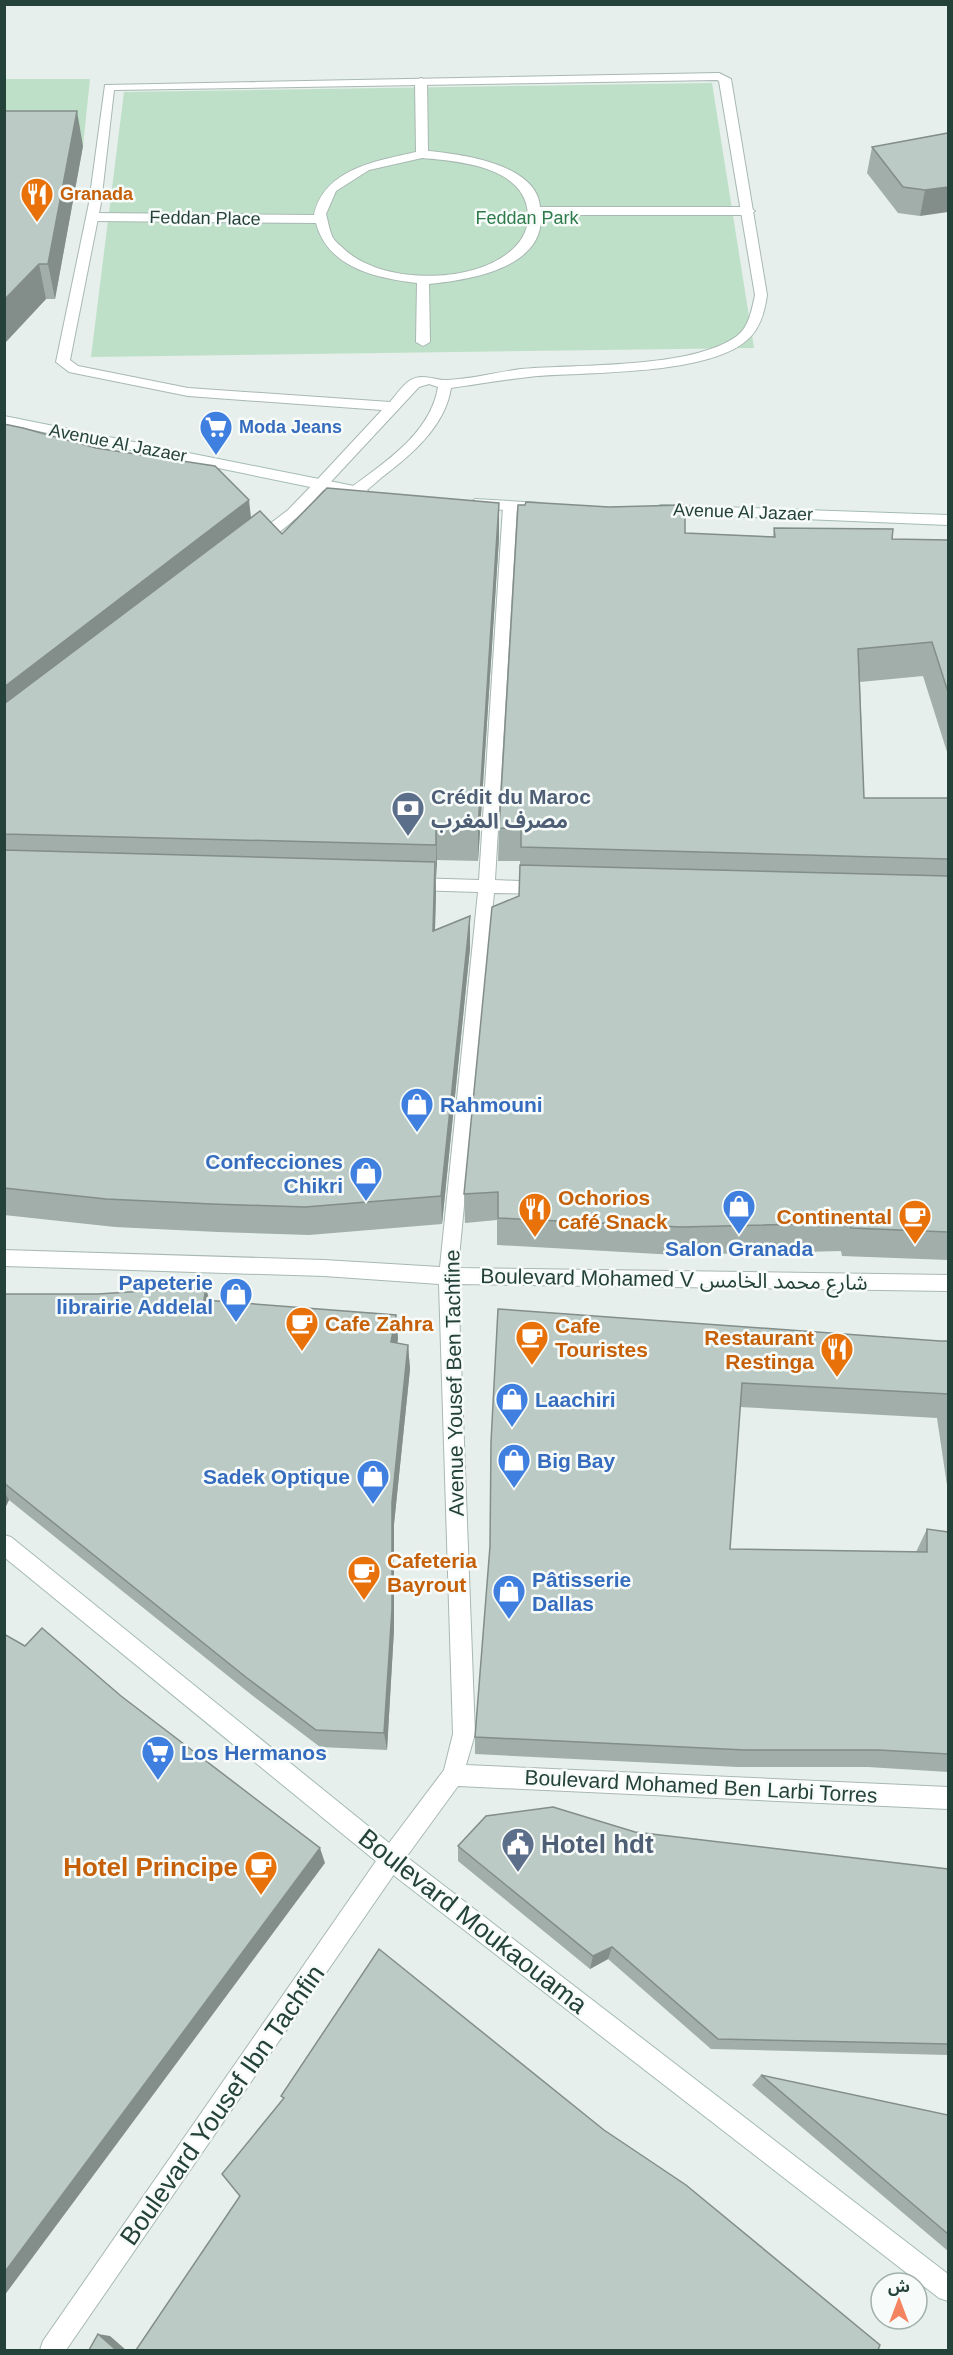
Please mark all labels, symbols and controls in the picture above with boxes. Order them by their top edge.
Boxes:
restaurant icon: Granada [19,176,55,223]
place label: Granada [60,184,134,204]
street label: Feddan Place [149,207,261,229]
park label: Feddan Park [475,208,580,228]
supermarket icon: Moda Jeans [198,409,234,456]
place label: Moda Jeans [239,417,342,437]
street label: Avenue Al Jazaer [47,420,189,466]
street label: Avenue Al Jazaer [673,500,813,524]
place label: Crédit du Maroc مصرف المغرب [431,785,591,833]
bank icon: Crédit du Maroc مصرف المغرب [390,790,426,837]
shop icon: Rahmouni [399,1086,435,1133]
place label: Rahmouni [440,1093,543,1116]
place label: Confecciones Chikri [205,1150,343,1197]
shop icon: Confecciones Chikri [348,1155,384,1202]
place label: Ochorios café Snack [558,1186,668,1233]
shop icon: Salon Granada [721,1188,757,1235]
restaurant icon: Ochorios café Snack [517,1191,553,1238]
cafe icon: Continental [897,1198,933,1245]
place label: Continental [777,1205,892,1228]
place label: Salon Granada [665,1237,813,1260]
street label: Avenue Yousef Ben Tachfine [440,1250,468,1516]
street label: Boulevard Mohamed V شارع محمد الخامس [480,1264,868,1298]
place label: Papeterie librairie Addelal [56,1271,213,1318]
shop icon: Papeterie librairie Addelal [218,1276,254,1323]
cafe icon: Cafe Zahra [284,1305,320,1352]
place label: Cafe Zahra [325,1312,434,1335]
place label: Cafe Touristes [555,1314,648,1361]
cafe icon: Cafe Touristes [514,1319,550,1366]
place label: Restaurant Restinga [704,1326,814,1373]
restaurant icon: Restaurant Restinga [819,1331,855,1378]
shop icon: Laachiri [494,1381,530,1428]
place label: Laachiri [535,1388,616,1411]
shop icon: Big Bay [496,1442,532,1489]
place label: Big Bay [537,1449,616,1472]
shop icon: Sadek Optique [355,1458,391,1505]
place label: Sadek Optique [203,1465,350,1488]
place label: Cafeteria Bayrout [387,1549,477,1596]
cafe icon: Cafeteria Bayrout [346,1554,382,1601]
place label: Pâtisserie Dallas [532,1568,631,1615]
shop icon: Pâtisserie Dallas [491,1573,527,1620]
supermarket icon: Los Hermanos [140,1734,176,1781]
place label: Los Hermanos [181,1741,327,1764]
street label: Boulevard Mohamed Ben Larbi Torres [524,1765,878,1807]
street label: Boulevard Moukaouama [353,1822,594,2020]
public building icon: Hotel hdt [500,1826,536,1873]
place label: Hotel hdt [541,1829,654,1859]
cafe icon: Hotel Principe [243,1849,279,1896]
place label: Hotel Principe [63,1852,238,1882]
street label: Boulevard Yousef Ibn Tachfin [114,1959,330,2251]
north arrow [869,2271,929,2331]
text: ش [888,2278,910,2296]

